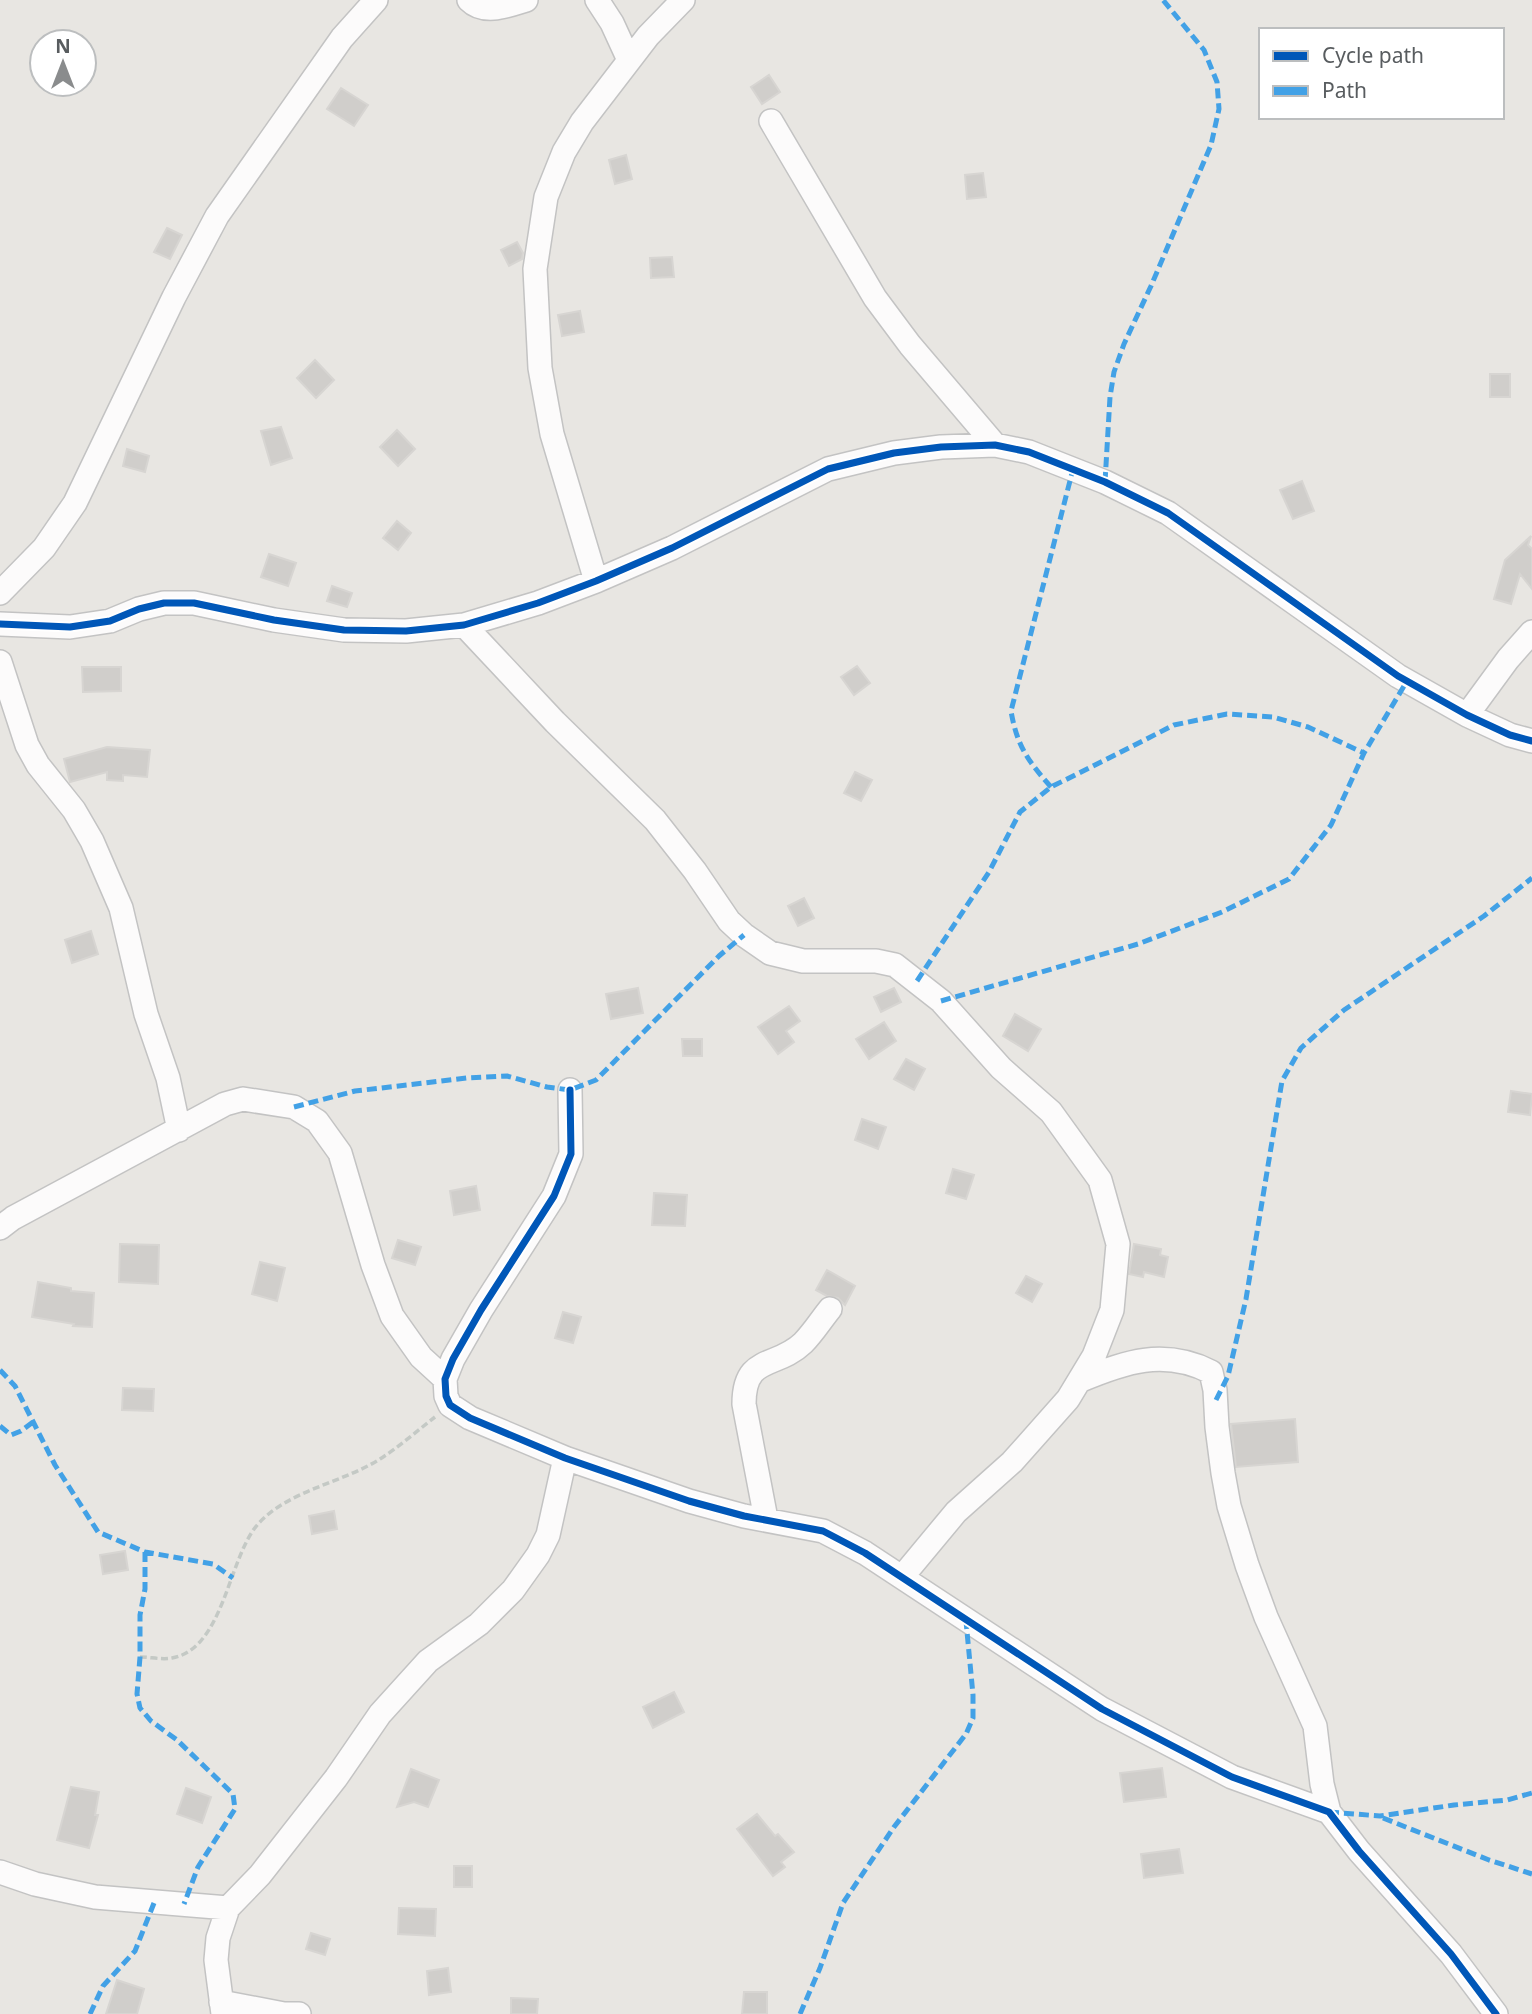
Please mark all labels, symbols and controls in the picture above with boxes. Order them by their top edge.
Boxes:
north arrow [28,28,98,98]
legend [1259,28,1504,119]
text: N [55,33,71,59]
text: Cycle path [1322,41,1424,69]
text: Path [1322,76,1367,104]

